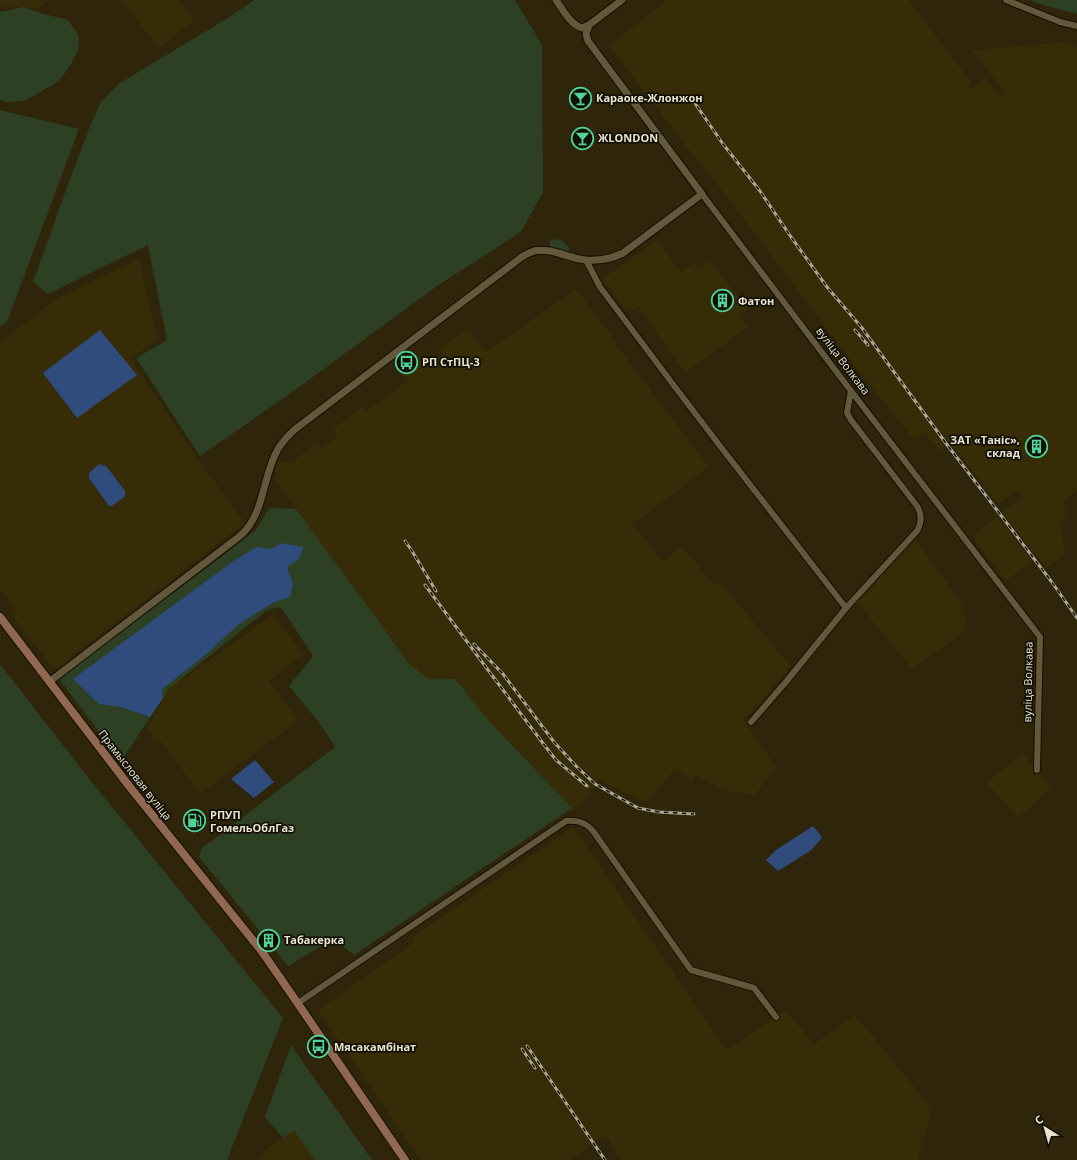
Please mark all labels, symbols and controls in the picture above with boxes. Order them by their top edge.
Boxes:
bar icon: Караоке-Жлонжон [567,85,593,111]
place label: Караоке-Жлонжон [596,90,703,105]
bar icon: ЖLONDON [569,125,595,151]
place label: ЖLONDON [598,130,658,145]
building icon: Фатон [709,288,735,314]
place label: Фатон [738,293,774,308]
street label: вуліца Волкава [813,324,874,398]
bus stop icon: РП СтПЦ-3 [394,349,420,375]
place label: РП СтПЦ-3 [422,354,480,369]
place label: ЗАТ «Таніс», склад [950,432,1021,460]
building icon: ЗАТ «Таніс», склад [1023,433,1049,459]
street label: вуліца Волкава [1019,641,1036,723]
street label: Прамысловая вуліца [95,726,175,823]
place label: РПУП ГомельОблГаз [210,807,294,835]
fuel station icon: РПУП ГомельОблГаз [181,808,207,834]
building icon: Табакерка [255,927,281,953]
place label: Табакерка [284,932,344,947]
bus stop icon: Мясакамбінат [305,1034,331,1060]
place label: Мясакамбінат [334,1039,416,1054]
north arrow [1025,1108,1065,1148]
text: С [1031,1112,1046,1128]

